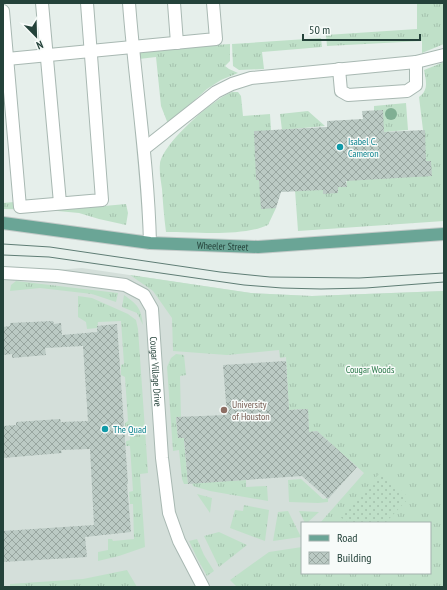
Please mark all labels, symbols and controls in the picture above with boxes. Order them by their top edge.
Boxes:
north arrow [16,16,56,56]
scale bar [303,16,420,42]
text: 50 m [309,22,330,37]
text: N [34,38,45,53]
place label: Isabel C. Cameron [348,135,379,160]
marker: Isabel C. Cameron [335,142,345,152]
street label: Wheeler Street [197,238,249,253]
street label: Cougar Village Drive [147,336,165,407]
park label: Cougar Woods [346,363,395,376]
place label: University of Houston [232,398,270,423]
marker: University of Houston [219,405,229,415]
place label: The Quad [113,423,146,436]
marker: The Quad [100,424,110,434]
legend [301,522,431,574]
text: Road [337,530,357,545]
text: Building [337,550,372,565]

